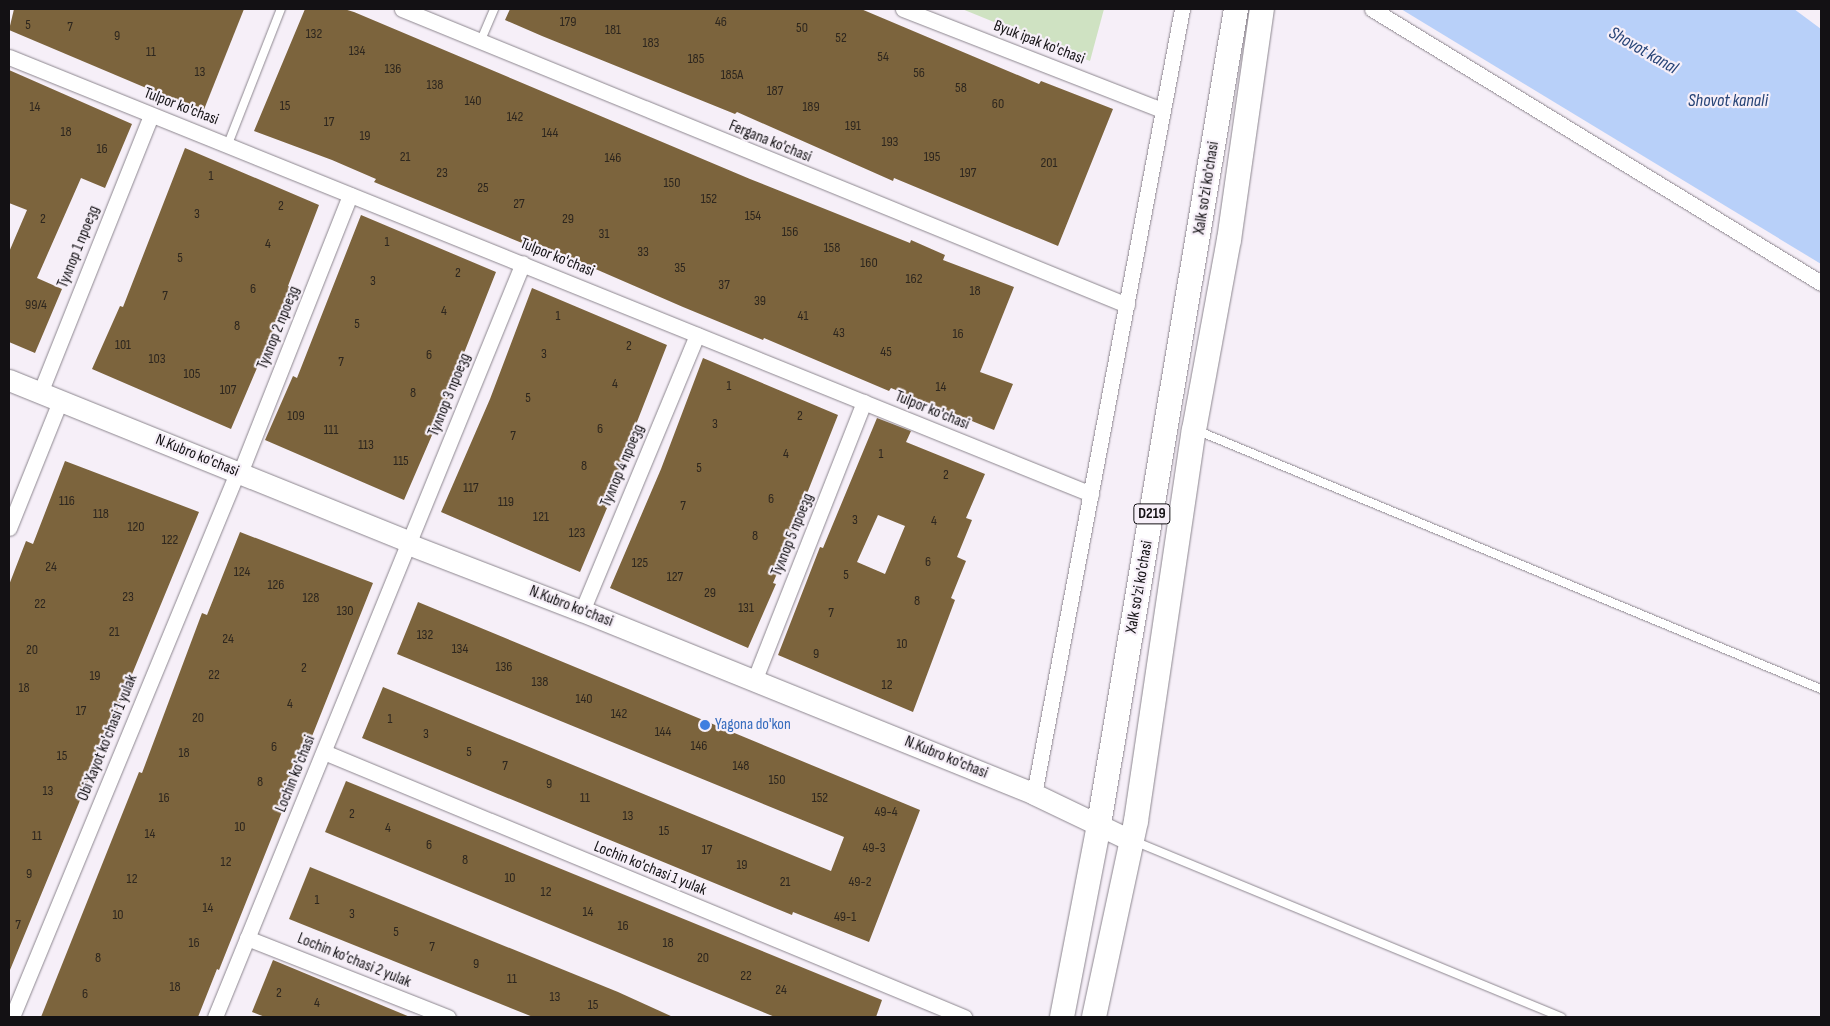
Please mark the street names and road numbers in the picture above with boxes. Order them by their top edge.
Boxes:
street label: Byuk ipak ko'chasi [991,17,1087,69]
street label: Tulpor ko'chasi [141,84,221,130]
street label: Fergana ko'chasi [726,117,814,167]
street label: Xalk so'zi ko'chasi [1190,140,1224,236]
street label: Тулпор 1 проезд [54,203,104,291]
street label: Tulpor ko'chasi [517,234,597,282]
street label: Тулпор 2 проезд [254,284,304,372]
street label: Тулпор 3 проезд [425,351,475,439]
street label: Tulpor ko'chasi [892,387,972,435]
street label: Тулпор 4 проезд [597,422,649,510]
street label: N.Kubro ko'chasi [153,431,241,481]
street label: Тулпор 5 проезд [768,491,818,579]
road number: D219 [1133,502,1171,526]
street label: Xalk so'zi ko'chasi [1122,539,1158,635]
street label: N.Kubro ko'chasi [526,582,616,632]
street label: Obi Xayot ko'chasi 1 yulak [74,672,142,804]
street label: Lochin ko'chasi [272,733,320,815]
street label: N.Kubro ko'chasi [902,733,990,783]
street label: Lochin ko'chasi 1 yulak [591,838,709,900]
street label: Lochin ko'chasi 2 yulak [294,929,414,993]

